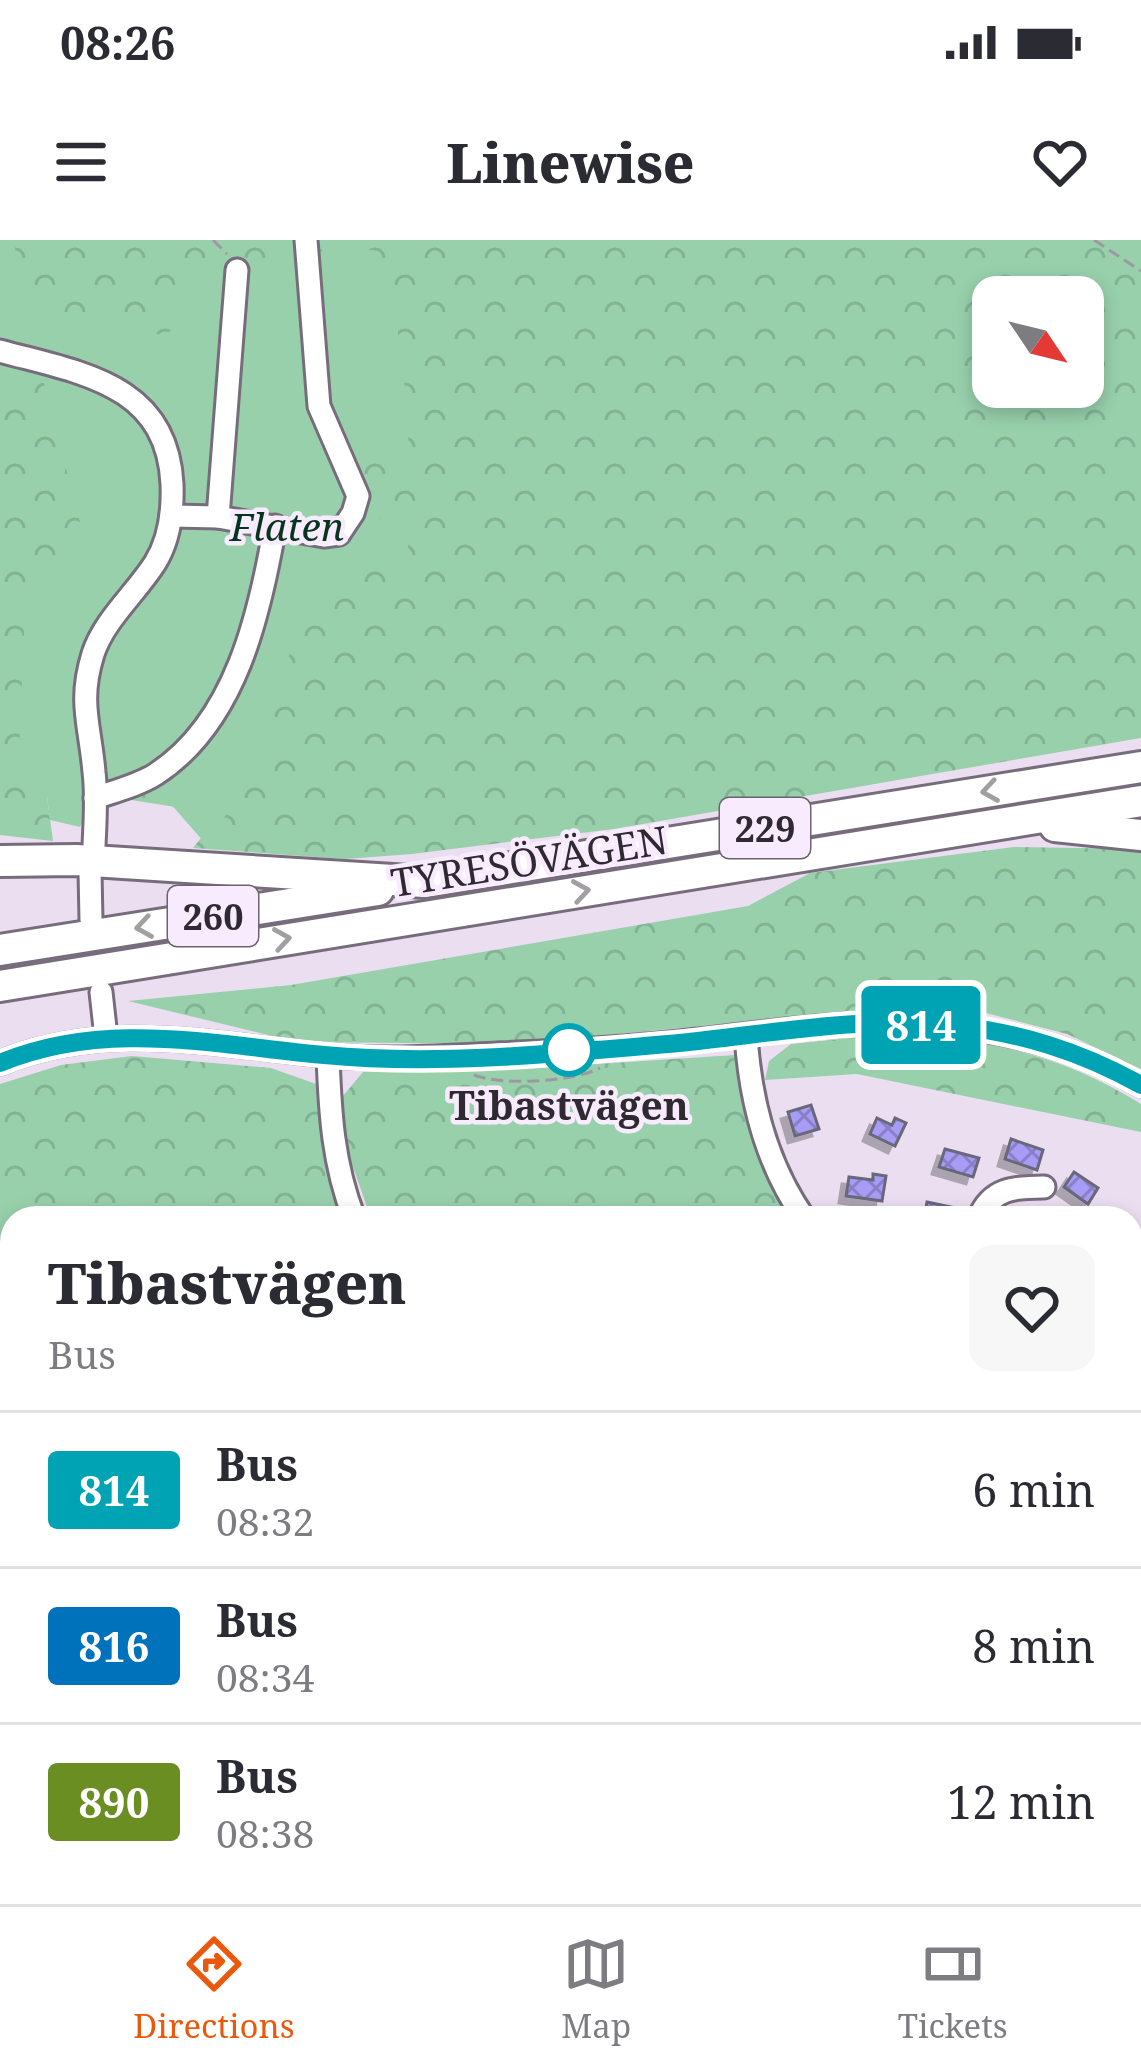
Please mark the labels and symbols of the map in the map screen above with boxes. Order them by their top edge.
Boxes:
north arrow [972,276,1104,408]
park label: Flaten [229,499,344,552]
one-way arrow [980,778,1000,803]
road number: 229 [720,798,810,858]
street label: TYRESÖVÄGEN [387,812,671,908]
one-way arrow [571,879,590,905]
road number: 260 [168,886,258,946]
one-way arrow [134,914,154,939]
one-way arrow [272,927,292,953]
line badge: 814 [852,986,990,1064]
marker: Tibastvägen [544,1025,594,1075]
place label: Tibastvägen [449,1078,689,1131]

